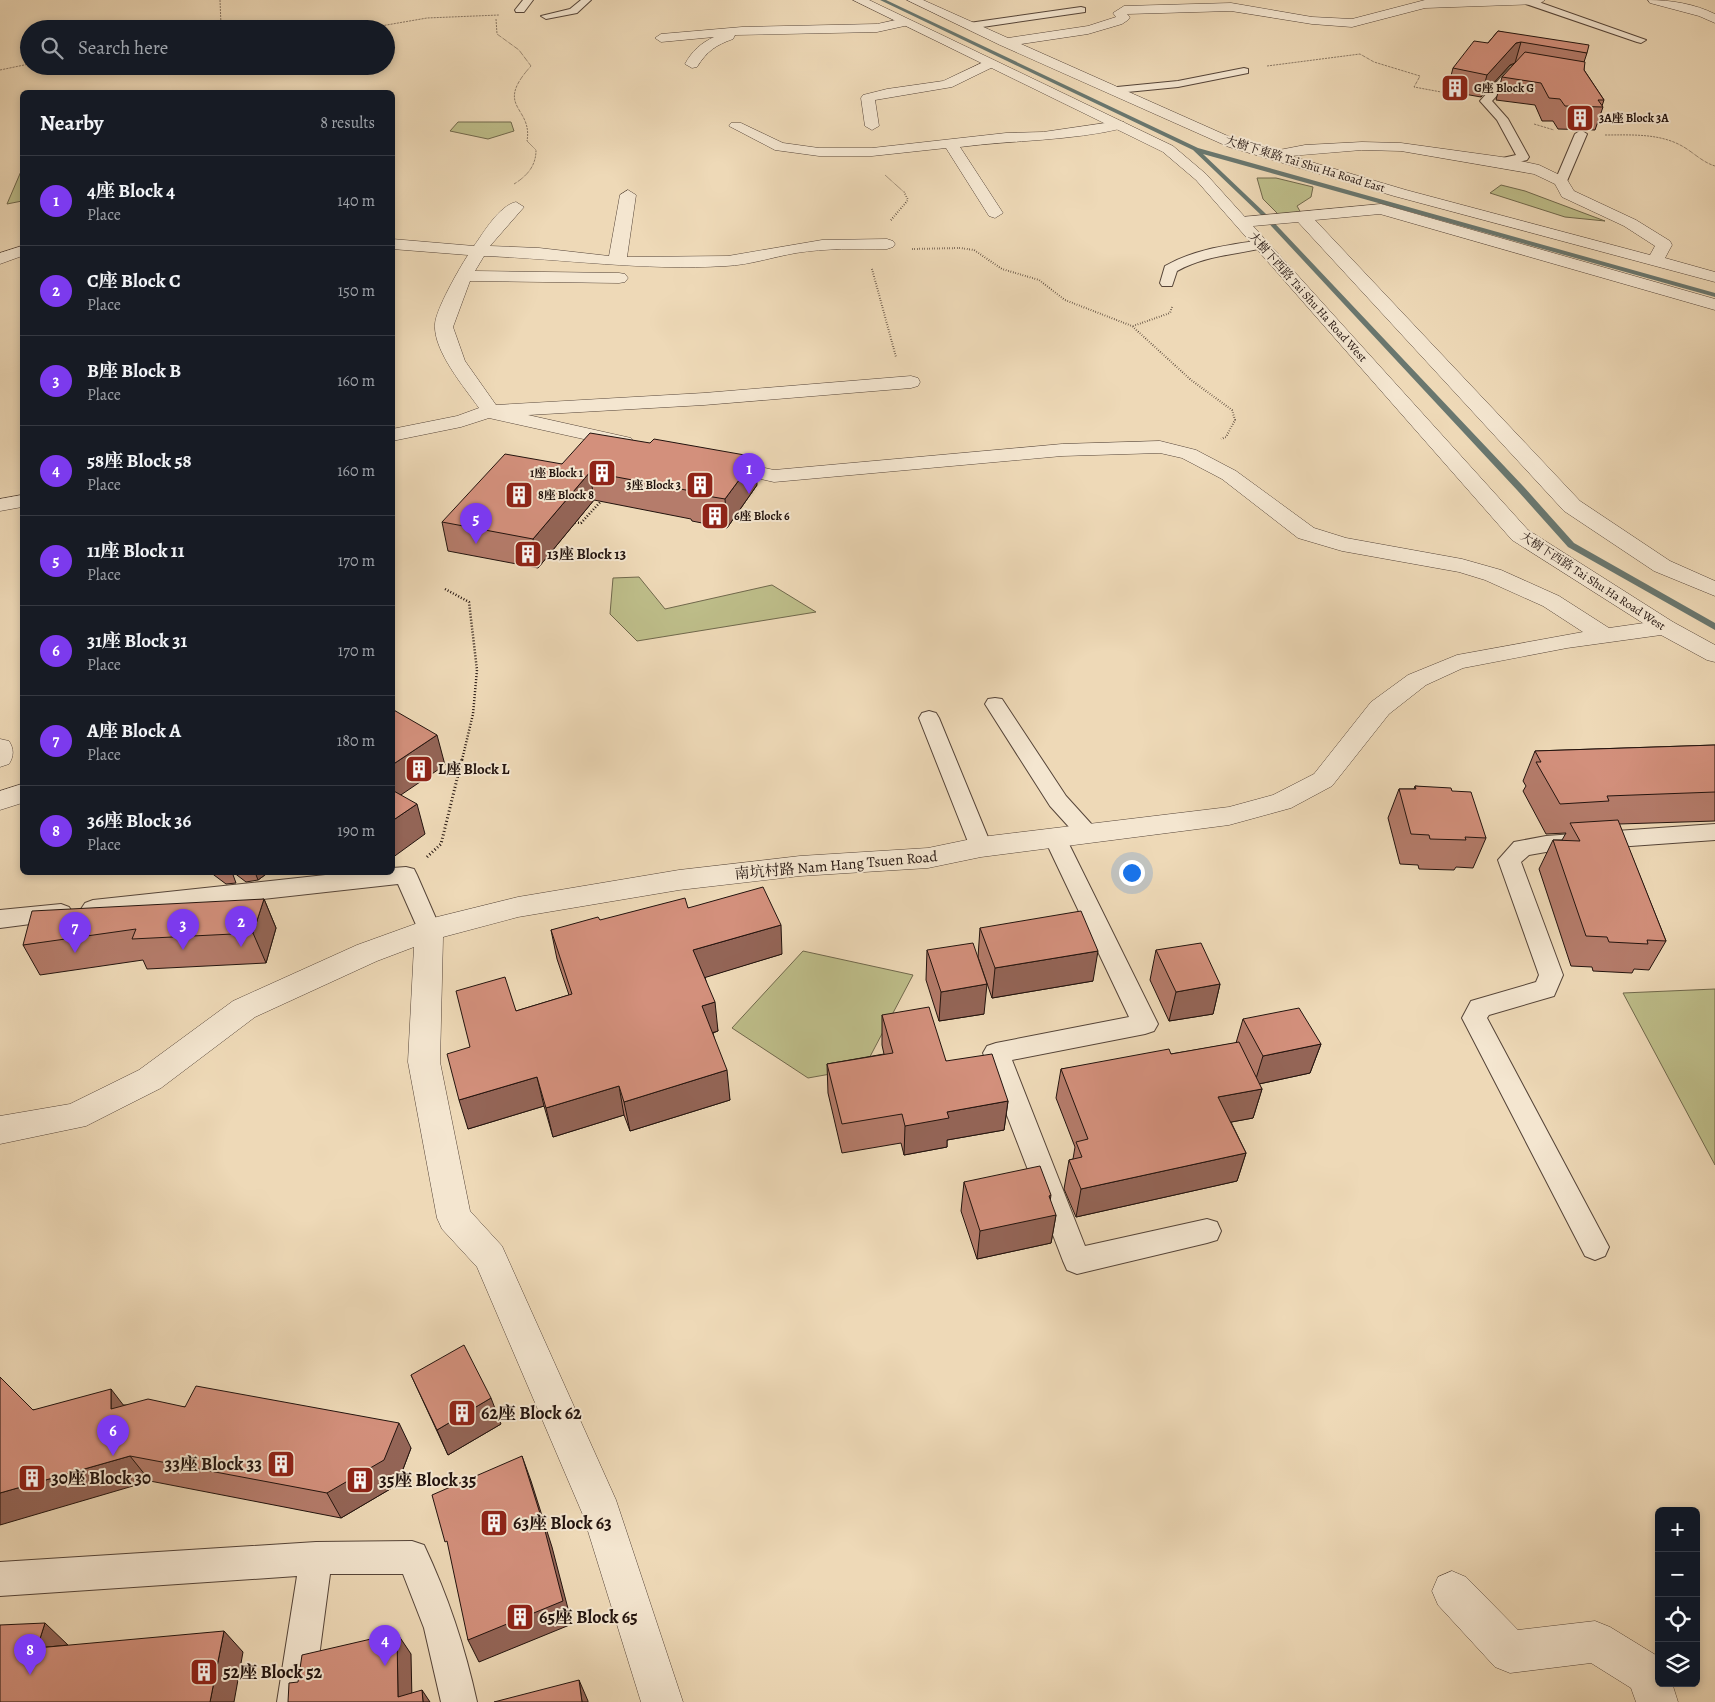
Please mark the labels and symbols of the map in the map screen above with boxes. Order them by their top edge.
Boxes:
building icon: G座 Block G [1440,73,1470,103]
place label: G座 Block G [1474,80,1534,96]
building icon: 3A座 Block 3A [1565,103,1595,133]
place label: 3A座 Block 3A [1599,110,1669,126]
street label: 大樹下東路 Tai Shu Ha Road East [1223,132,1387,196]
street label: 大樹下西路 Tai Shu Ha Road West [1245,229,1371,365]
pin: 1 [733,453,765,494]
building icon: 1座 Block 1 [587,458,617,488]
place label: 1座 Block 1 [530,465,584,481]
building icon: 3座 Block 3 [685,470,715,500]
place label: 3座 Block 3 [626,477,681,493]
building icon: 8座 Block 8 [504,480,534,510]
place label: 8座 Block 8 [538,487,594,503]
building icon: 6座 Block 6 [700,501,730,531]
pin: 5 [460,503,492,544]
place label: 6座 Block 6 [734,508,790,524]
street label: 大樹下西路 Tai Shu Ha Road West [1517,528,1669,634]
building icon: 13座 Block 13 [513,539,543,569]
place label: 13座 Block 13 [547,544,626,564]
building icon: L座 Block L [404,754,434,784]
place label: L座 Block L [438,759,509,779]
street label: 南坑村路 Nam Hang Tsuen Road [734,846,939,884]
your location [1119,860,1145,886]
pin: 2 [225,906,257,947]
pin: 3 [167,909,199,950]
pin: 7 [59,912,91,953]
building icon: 62座 Block 62 [447,1398,477,1428]
place label: 62座 Block 62 [481,1401,582,1425]
pin: 6 [97,1415,129,1456]
building icon: 33座 Block 33 [266,1449,296,1479]
place label: 33座 Block 33 [164,1452,262,1476]
building icon: 30座 Block 30 [17,1463,47,1493]
building icon: 35座 Block 35 [345,1465,375,1495]
place label: 30座 Block 30 [51,1466,151,1490]
place label: 35座 Block 35 [379,1468,477,1492]
building icon: 63座 Block 63 [479,1508,509,1538]
place label: 63座 Block 63 [513,1511,612,1535]
building icon: 65座 Block 65 [505,1602,535,1632]
place label: 65座 Block 65 [539,1605,638,1629]
pin: 4 [369,1625,401,1666]
pin: 8 [14,1634,46,1675]
building icon: 52座 Block 52 [189,1657,219,1687]
place label: 52座 Block 52 [223,1660,323,1684]

